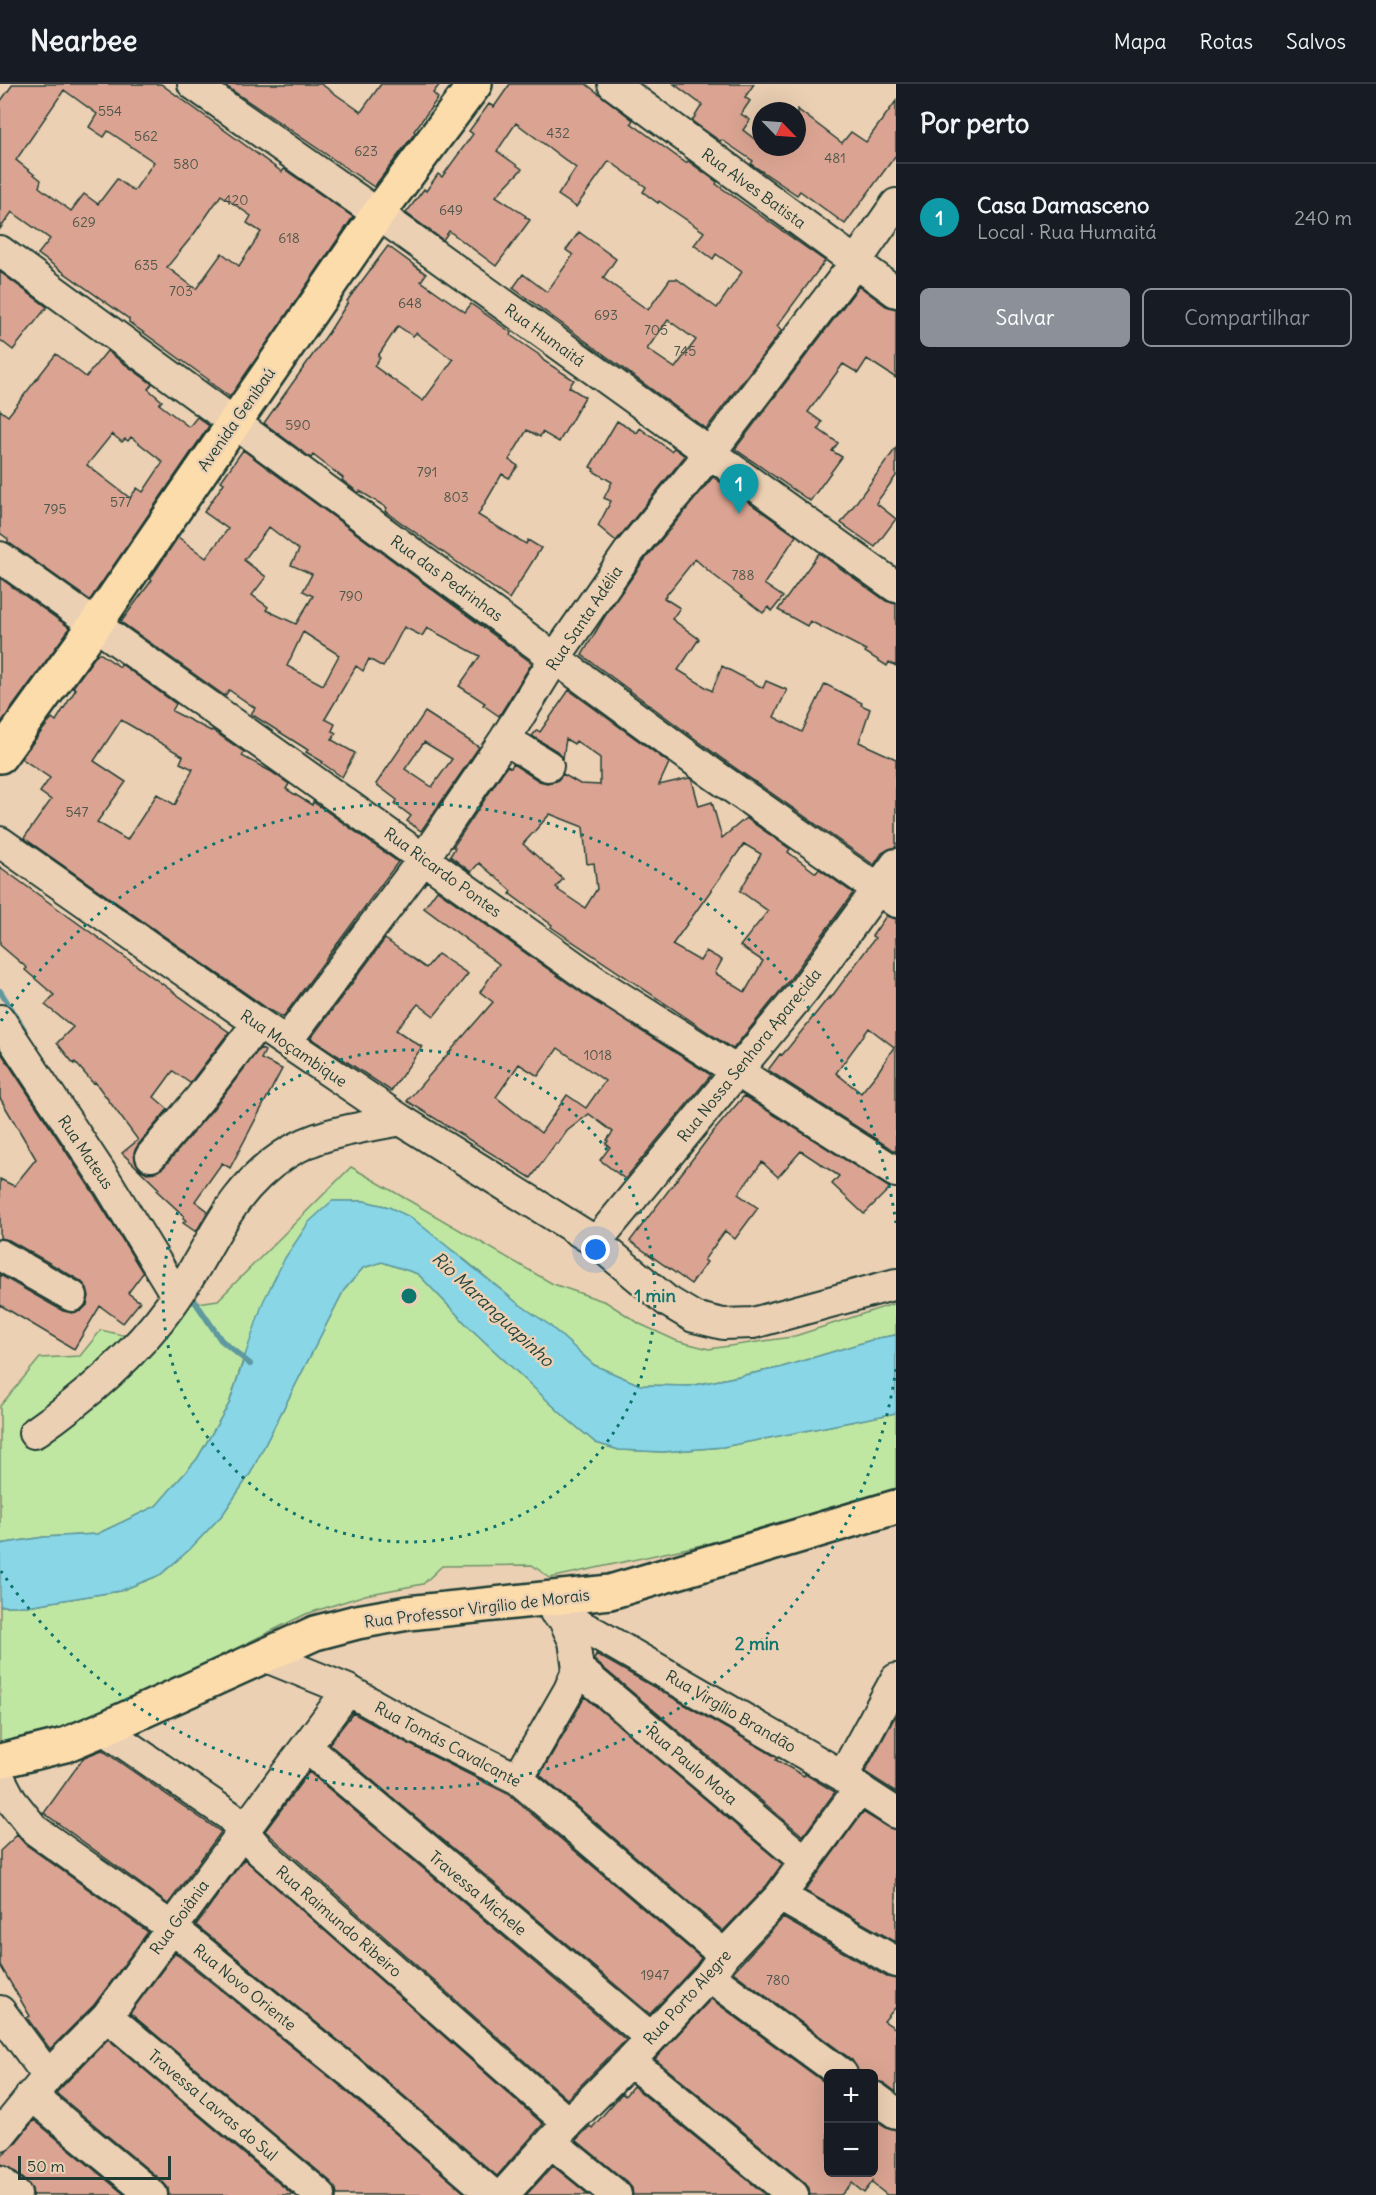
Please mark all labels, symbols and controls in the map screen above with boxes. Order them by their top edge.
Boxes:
text: Nearbee [30,23,137,59]
text: Mapa [1114,28,1167,55]
text: Rotas [1200,28,1253,55]
text: Salvos [1286,28,1346,55]
house number: 554 [98,102,122,120]
north arrow [752,102,806,156]
text: Por perto [920,107,1029,140]
house number: 432 [546,124,570,142]
house number: 562 [134,127,158,145]
house number: 623 [354,142,378,160]
street label: Rua Alves Batista [698,143,810,233]
house number: 481 [824,149,846,167]
house number: 580 [173,155,199,173]
house number: 420 [224,191,248,209]
text: Casa Damasceno [977,191,1149,219]
house number: 649 [439,201,463,219]
text: 1 [936,205,943,230]
text: 240 m [1294,205,1352,230]
house number: 629 [72,213,96,231]
text: Local · Rua Humaitá [977,219,1157,244]
house number: 618 [278,229,300,247]
house number: 635 [134,256,158,274]
house number: 703 [169,282,193,300]
button: Salvar [920,288,1130,347]
button: Compartilhar [1142,288,1352,347]
house number: 648 [398,294,422,312]
street label: Rua Humaitá [501,299,589,371]
house number: 693 [594,306,618,324]
house number: 705 [644,321,668,339]
house number: 745 [674,342,696,360]
street label: Avenida Genibaú [193,363,279,475]
house number: 590 [285,416,311,434]
house number: 791 [417,463,437,481]
pin: 1 [720,464,758,514]
house number: 803 [443,488,469,506]
house number: 577 [110,493,132,511]
house number: 795 [44,500,66,518]
street label: Rua das Pedrinhas [387,531,507,625]
street label: Rua Santa Adélia [542,562,626,674]
house number: 788 [732,566,755,584]
house number: 790 [339,587,363,605]
house number: 547 [66,803,89,821]
street label: Rua Ricardo Pontes [380,823,506,921]
street label: Rua Nossa Senhora Aparecida [673,964,825,1146]
street label: Rua Moçambique [237,1005,351,1091]
house number: 1018 [584,1046,612,1064]
street label: Rua Mateus [54,1111,118,1193]
your location [581,1235,610,1264]
water label: Rio Maranguapinho [427,1247,559,1372]
text: 1 min [634,1284,676,1307]
centre of rings [399,1286,419,1306]
street label: Rua Professor Virgílio de Morais [363,1584,591,1632]
text: 2 min [735,1632,780,1655]
street label: Rua Virgílio Brandão [662,1665,800,1757]
street label: Rua Tomás Cavalcante [371,1697,525,1791]
street label: Rua Paulo Mota [642,1721,742,1809]
street label: Travessa Michele [425,1846,531,1940]
street label: Rua Raimundo Ribeiro [272,1861,406,1981]
street label: Rua Goiânia [145,1876,213,1958]
street label: Rua Novo Oriente [189,1939,301,2035]
street label: Rua Porto Alegre [639,1945,735,2049]
house number: 1947 [641,1966,669,1984]
house number: 780 [766,1971,790,1989]
street label: Travessa Lavras do Sul [144,2045,282,2165]
map controls [824,2069,878,2177]
button: + [824,2069,878,2123]
button: − [824,2123,878,2177]
scale bar [18,2153,171,2180]
text: 50 m [27,2156,65,2176]

